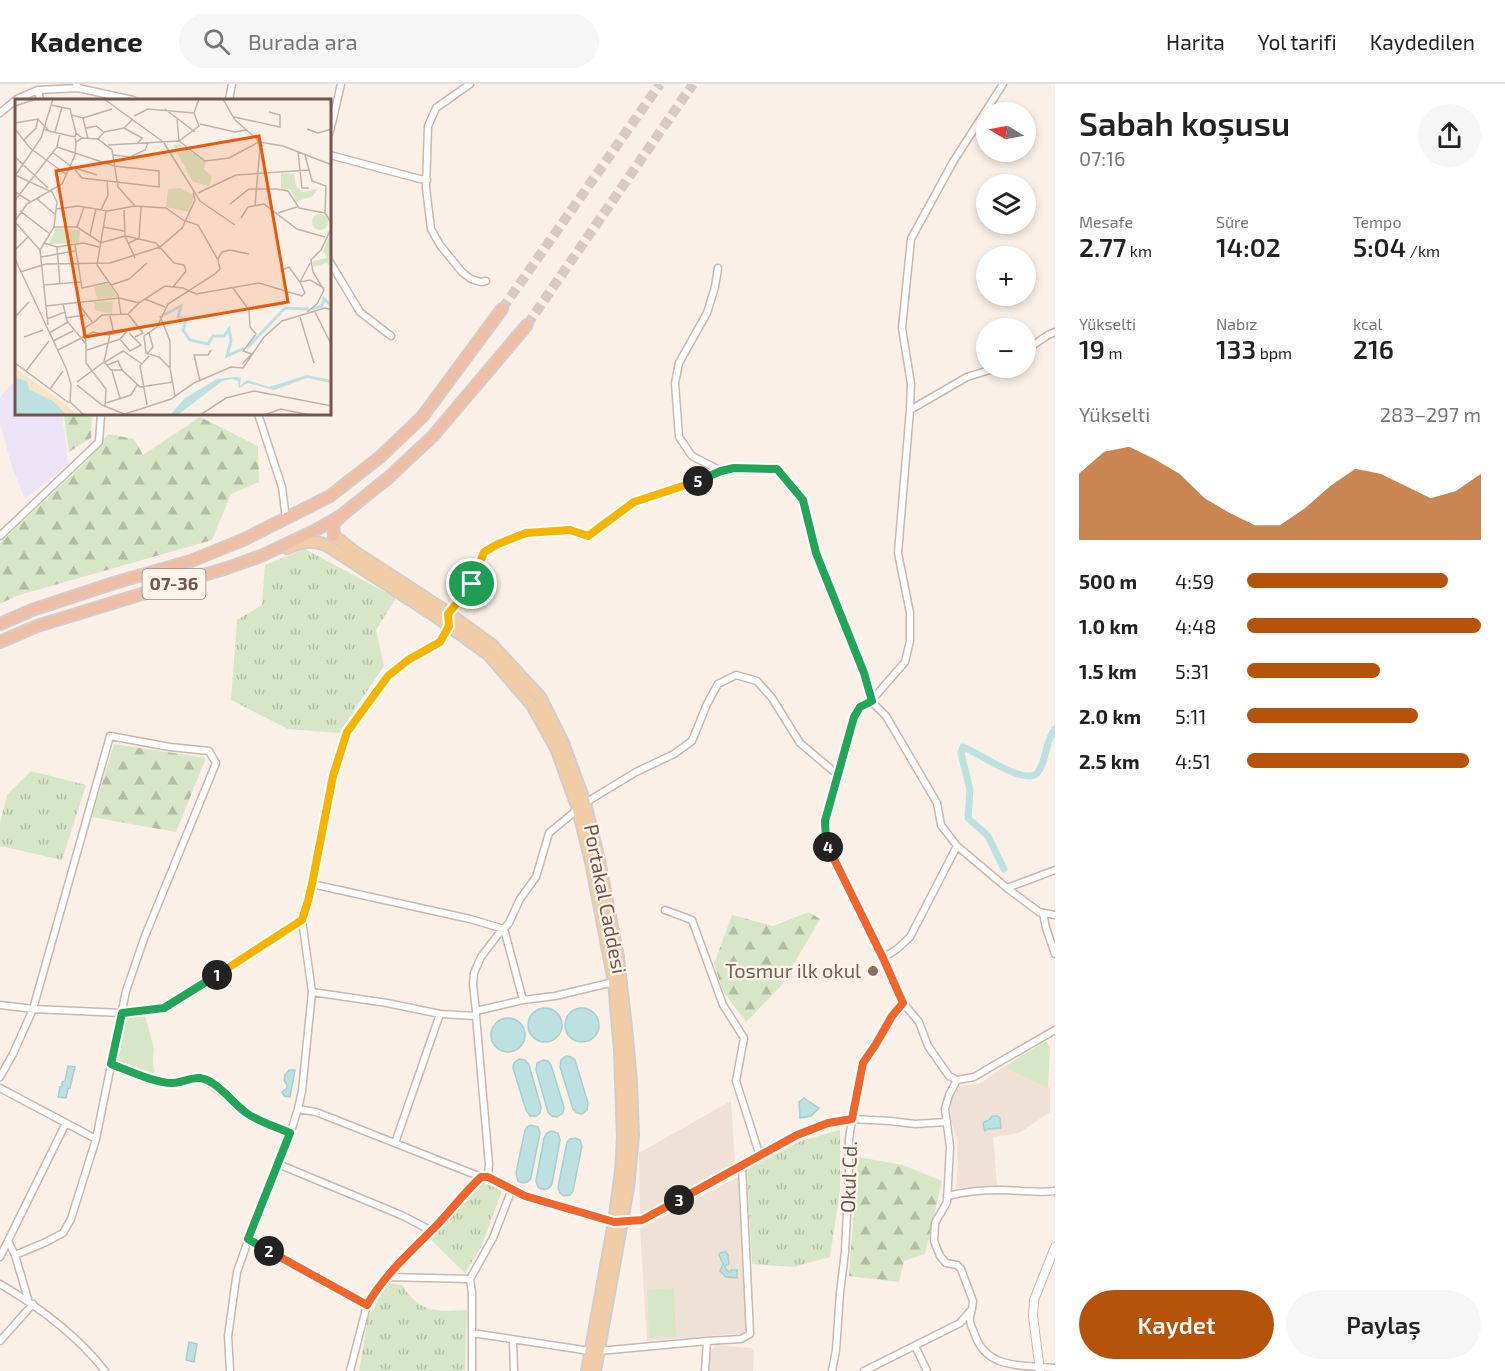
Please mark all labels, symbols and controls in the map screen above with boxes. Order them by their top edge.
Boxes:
search box [179,14,599,68]
text: Kadence [30,24,143,58]
icon: search [200,25,233,58]
text: Burada ara [248,28,358,54]
text: Harita [1166,29,1225,54]
text: Yol tarifi [1258,29,1337,54]
text: Kaydedilen [1370,29,1475,54]
inset map [15,99,332,416]
north arrow [976,102,1036,162]
map controls [976,102,1036,378]
text: Sabah koşusu [1079,103,1290,143]
button: share [1418,104,1481,167]
text: 07:16 [1079,146,1125,170]
button: layers [976,174,1036,234]
text: Mesafe [1079,212,1133,231]
text: Süre [1216,212,1249,231]
text: Tempo [1353,212,1401,231]
text: 2.77 [1079,231,1126,262]
text: 14:02 [1216,231,1281,262]
text: 5:04 [1353,231,1406,262]
text: km [1126,241,1152,260]
text: /km [1406,241,1440,260]
button: + [976,246,1036,306]
text: Yükselti [1079,314,1136,333]
text: Nabız [1216,314,1257,333]
text: kcal [1353,314,1382,333]
button: − [976,318,1036,378]
text: 19 [1079,333,1105,364]
text: 133 [1216,333,1256,364]
text: 216 [1353,333,1394,364]
text: m [1105,343,1123,362]
text: bpm [1256,343,1292,362]
text: Yükselti [1079,402,1150,426]
text: 283–297 m [1380,402,1481,426]
pin: 5 [683,466,713,496]
text: 5 [694,471,702,490]
pin [446,558,497,609]
icon: arrive [455,567,488,600]
road number: 07-36 [142,569,206,599]
text: 500 m [1079,569,1137,593]
text: 4:59 [1175,569,1214,593]
text: 1.0 km [1079,614,1138,638]
text: 4:48 [1175,614,1216,638]
text: 1.5 km [1079,659,1137,683]
text: 5:31 [1175,659,1210,683]
text: 2.0 km [1079,704,1141,728]
text: 5:11 [1175,704,1206,728]
text: 2.5 km [1079,749,1140,773]
text: 4:51 [1175,749,1211,773]
street label: Portakal Caddesi [580,822,632,976]
pin: 4 [813,832,843,862]
text: 4 [823,837,833,856]
place label: Tosmur ilk okul [725,958,861,982]
pin: 1 [202,960,232,990]
marker: Tosmur ilk okul [866,964,880,978]
text: 1 [214,965,220,984]
street label: Okul Cd. [835,1140,861,1214]
pin: 3 [664,1185,694,1215]
text: 3 [674,1190,684,1209]
pin: 2 [254,1236,284,1266]
text: 2 [264,1241,274,1260]
button: Kaydet [1079,1290,1274,1359]
button: Paylaş [1286,1290,1481,1359]

